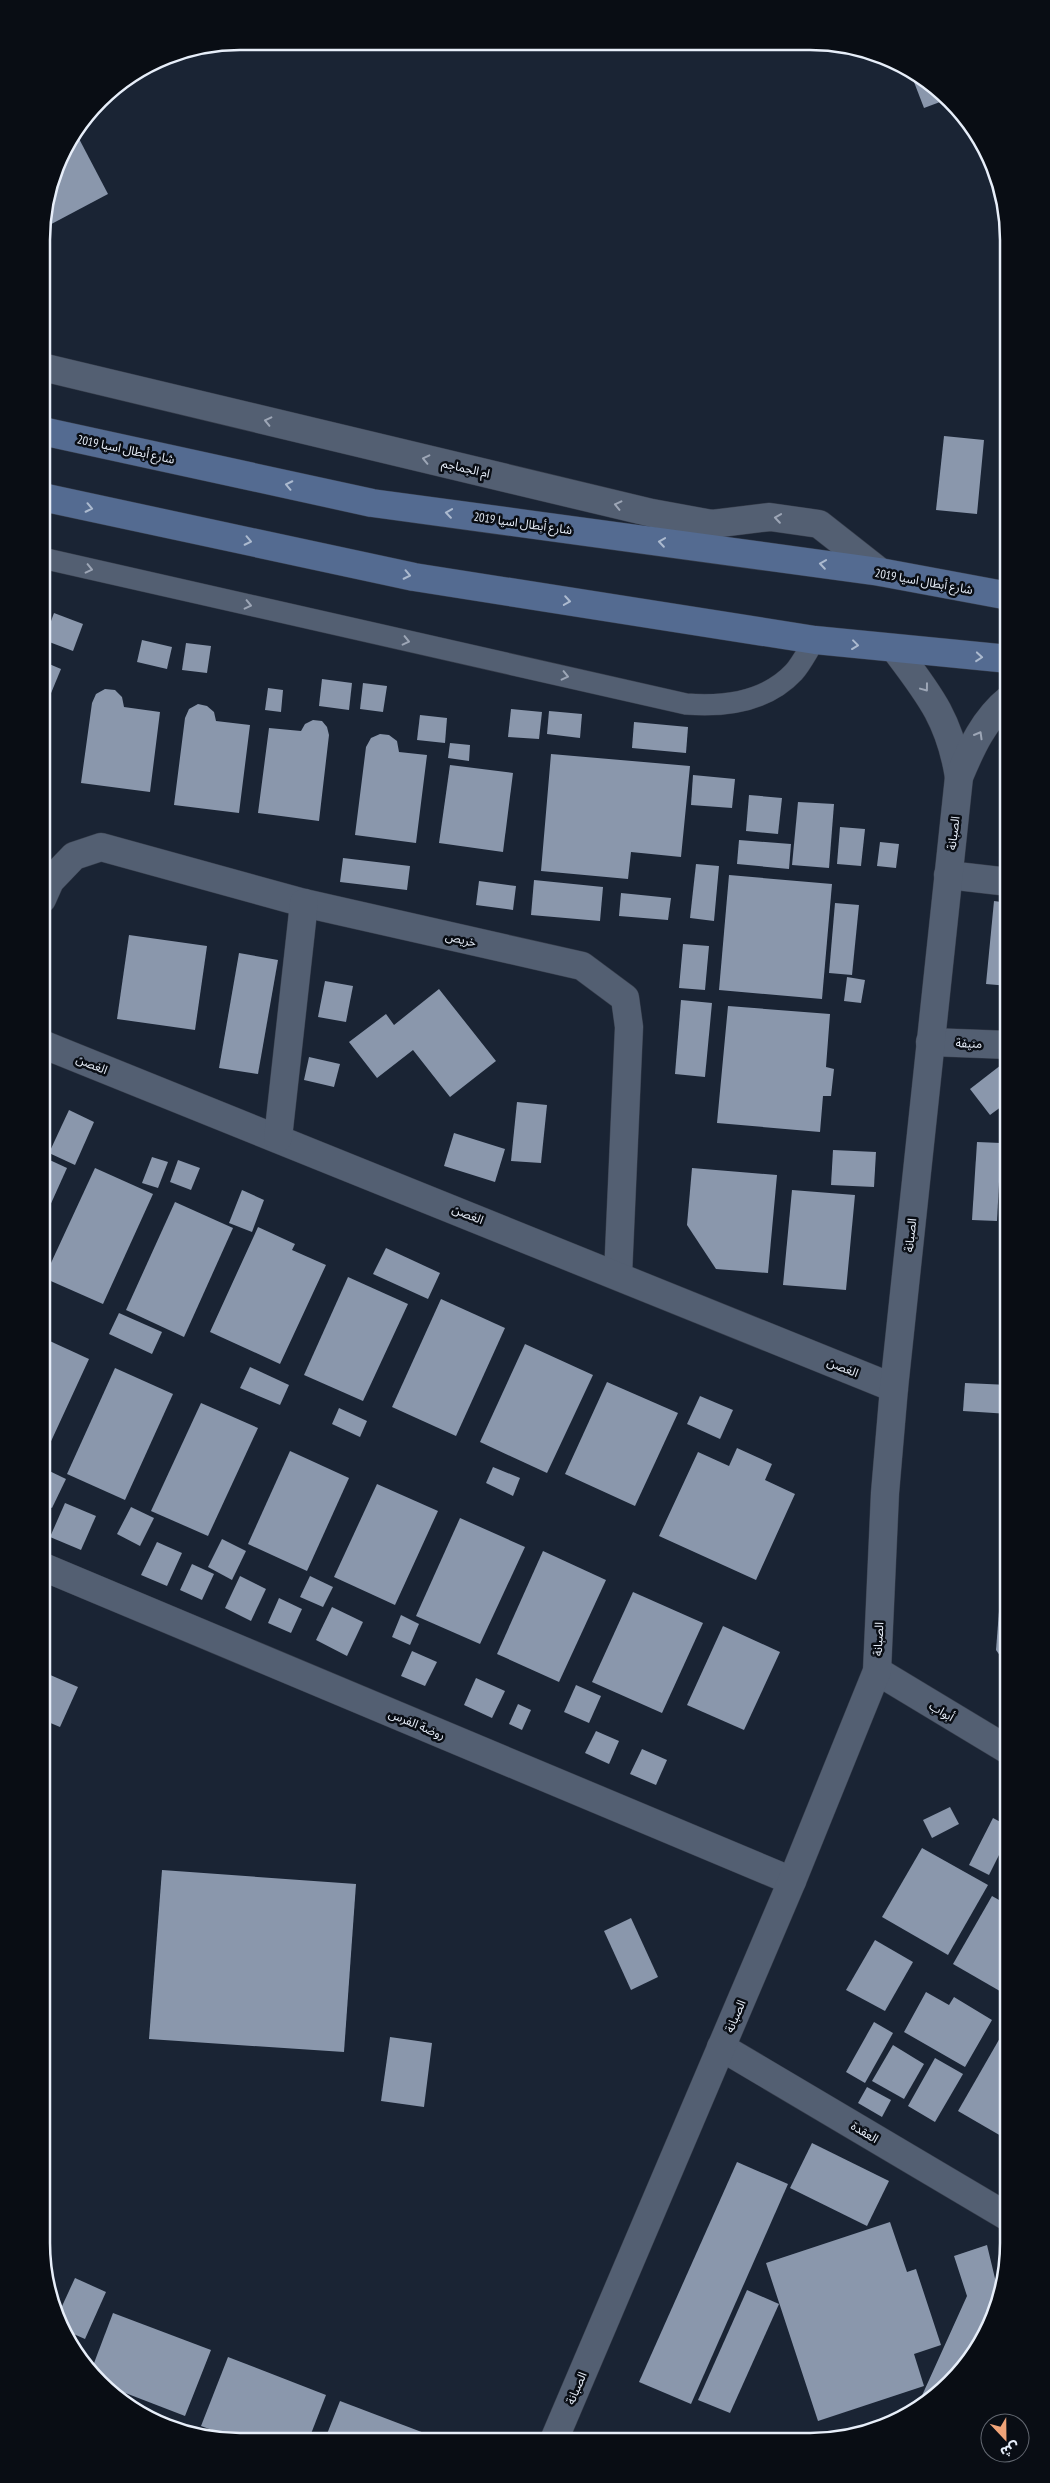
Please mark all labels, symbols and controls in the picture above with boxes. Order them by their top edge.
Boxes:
one-way arrow [263,416,272,427]
street label: شارع أبطال اسيا 2019 [75,431,176,469]
one-way arrow [421,454,430,465]
street label: ام الجماجم [440,455,492,483]
one-way arrow [284,480,293,491]
one-way arrow [613,500,622,511]
one-way arrow [85,502,94,512]
one-way arrow [444,508,452,519]
street label: شارع أبطال اسيا 2019 [473,509,573,539]
one-way arrow [774,514,782,524]
one-way arrow [244,536,253,546]
one-way arrow [657,537,665,548]
one-way arrow [818,559,826,570]
one-way arrow [85,563,94,574]
street label: شارع أبطال اسيا 2019 [873,565,974,599]
one-way arrow [403,570,411,580]
one-way arrow [564,595,572,606]
one-way arrow [243,599,252,610]
one-way arrow [402,635,411,646]
one-way arrow [851,639,859,650]
one-way arrow [975,651,983,662]
one-way arrow [560,671,569,681]
one-way arrow [919,682,927,691]
one-way arrow [973,731,983,740]
street label: الصبانة [943,815,963,851]
street label: خريص [444,928,478,950]
street label: منيفة [955,1035,983,1051]
street label: الغصن [74,1051,110,1077]
street label: الغصن [450,1201,486,1227]
street label: الصبانة [901,1217,919,1253]
street label: الغصن [825,1354,861,1380]
street label: الصبانة [870,1621,886,1656]
street label: أبواب [927,1698,957,1725]
street label: روضة الفرس [387,1705,447,1743]
street label: الصبانة [721,1997,749,2035]
street label: العقدة [849,2118,882,2146]
street label: الصبانة [562,2369,590,2407]
north arrow [980,2413,1030,2463]
text: ش [998,2438,1022,2462]

